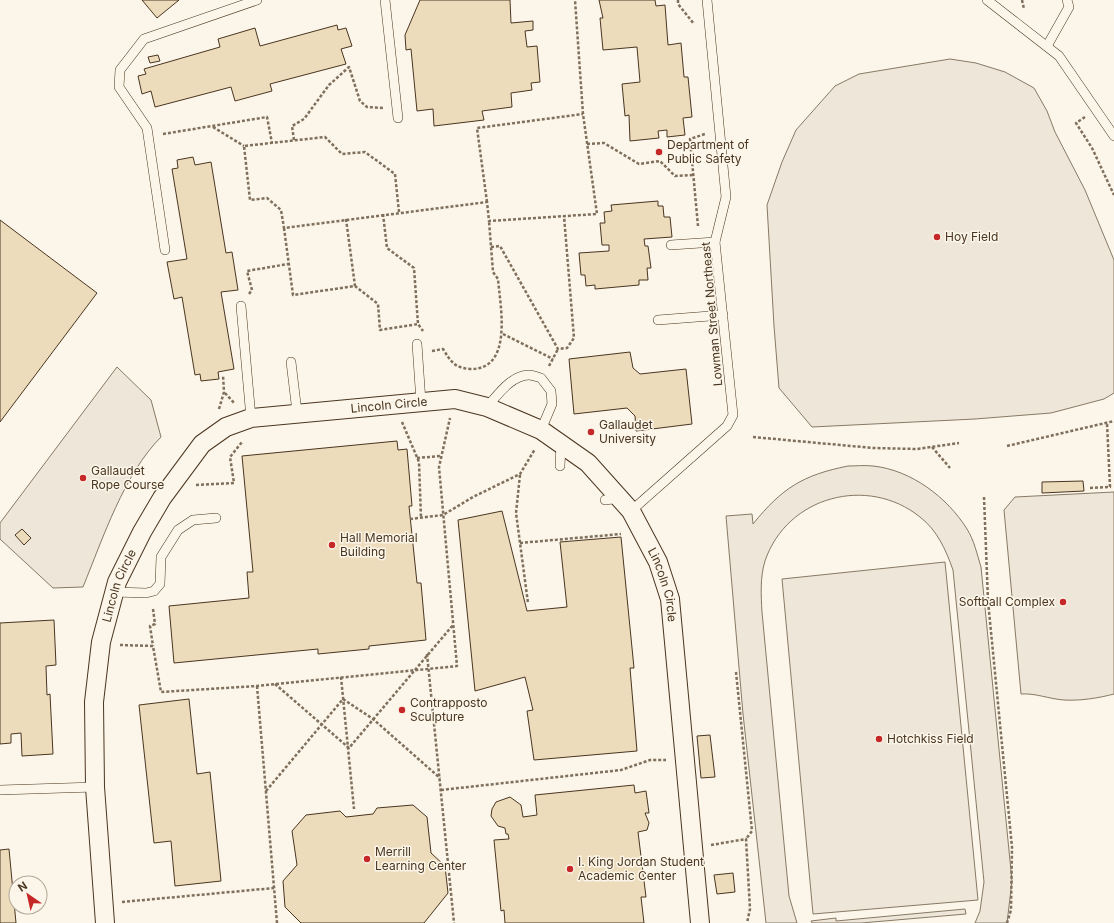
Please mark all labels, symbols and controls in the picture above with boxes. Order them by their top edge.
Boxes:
place label: Department of Public Safety [667,137,750,166]
marker: Department of Public Safety [654,147,664,157]
place label: Hoy Field [945,229,998,244]
marker: Hoy Field [932,232,942,242]
street label: Lowman Street Northeast [698,241,725,387]
street label: Lincoln Circle [350,394,428,416]
place label: Gallaudet University [599,417,656,446]
marker: Gallaudet University [586,427,596,437]
place label: Gallaudet Rope Course [91,463,164,492]
marker: Gallaudet Rope Course [78,473,88,483]
place label: Hall Memorial Building [340,530,418,559]
marker: Hall Memorial Building [327,540,337,550]
street label: Lincoln Circle [645,545,680,623]
street label: Lincoln Circle [99,547,139,624]
place label: Softball Complex [959,594,1055,609]
marker: Softball Complex [1058,597,1068,607]
place label: Contrapposto Sculpture [410,695,487,724]
marker: Contrapposto Sculpture [397,705,407,715]
place label: Hotchkiss Field [887,731,974,746]
marker: Hotchkiss Field [874,734,884,744]
place label: Merrill Learning Center [375,844,467,873]
marker: Merrill Learning Center [362,854,372,864]
place label: I. King Jordan Student Academic Center [578,854,704,883]
marker: I. King Jordan Student Academic Center [565,864,575,874]
north arrow [8,875,48,915]
text: N [15,879,30,895]

